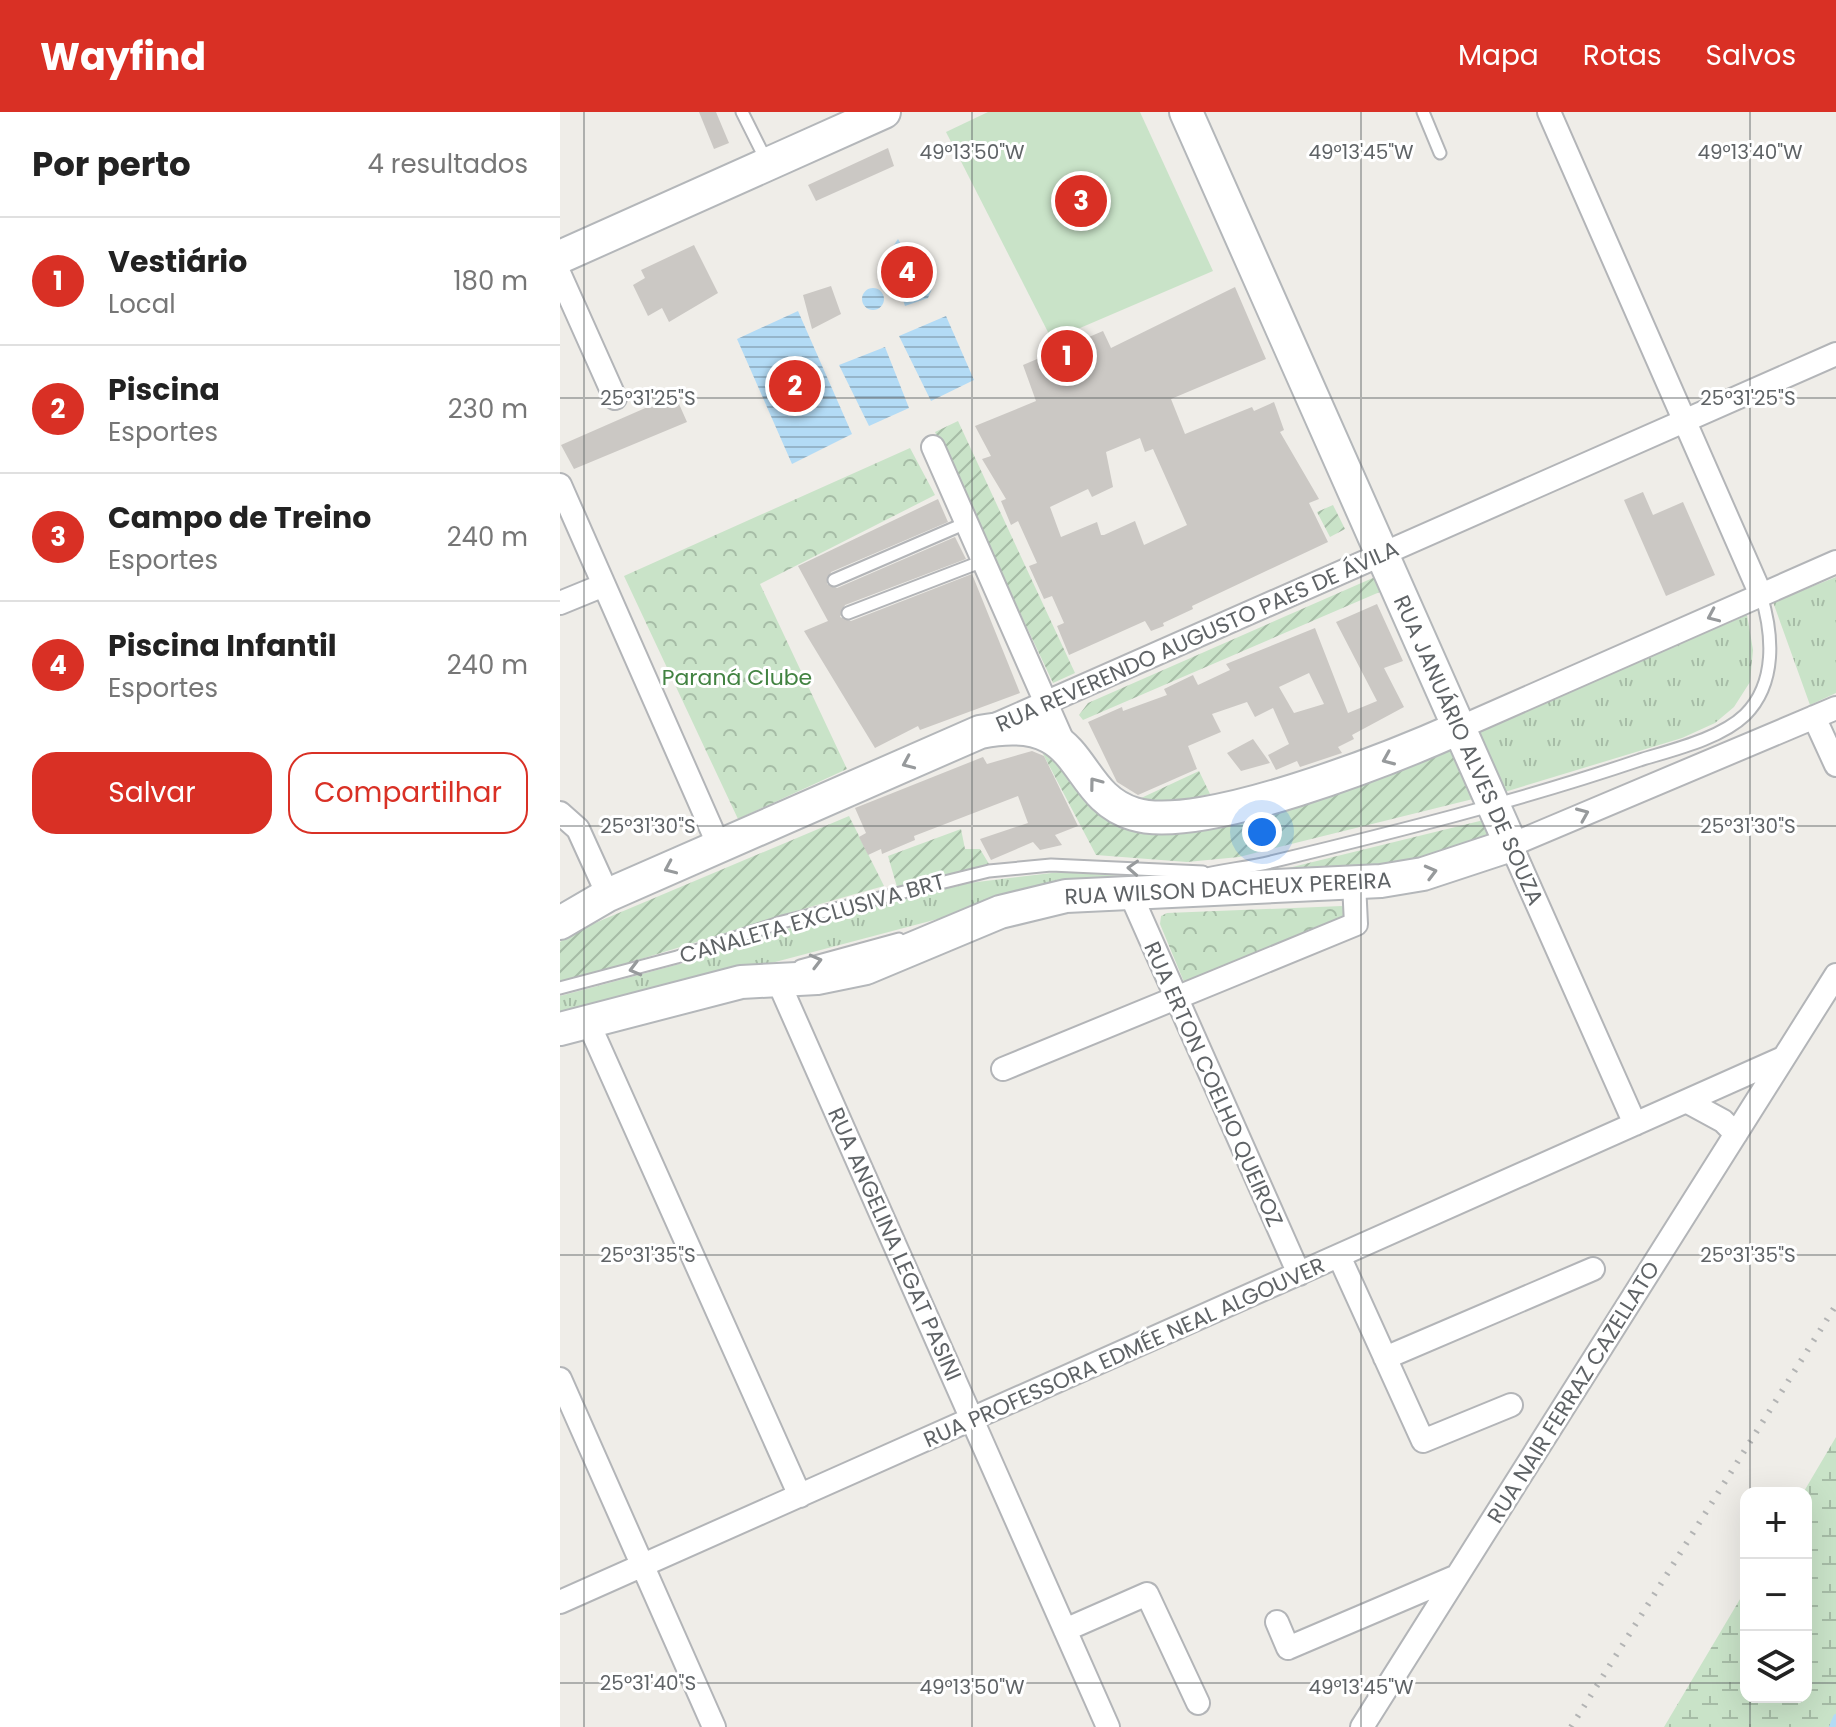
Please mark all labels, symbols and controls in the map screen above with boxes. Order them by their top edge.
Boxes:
text: Wayfind [40,30,206,83]
text: Mapa [1458,36,1539,75]
text: Rotas [1583,36,1662,75]
text: Salvos [1706,36,1796,75]
text: 49°13'50"W [919,138,1025,166]
text: 49°13'45"W [1308,138,1414,166]
text: 49°13'40"W [1697,138,1803,166]
text: Por perto [32,140,191,188]
text: 4 resultados [367,146,528,182]
pin: 3 [1055,171,1107,231]
text: Vestiário [108,240,247,283]
pin: 4 [881,242,933,302]
text: 1 [53,263,63,299]
text: 180 m [453,263,528,299]
text: Local [108,286,176,322]
pin: 1 [1041,326,1093,386]
pin: 2 [769,356,821,416]
text: Piscina [108,368,220,411]
text: 25°31'25"S [600,384,696,412]
text: 25°31'25"S [1700,384,1796,412]
text: 2 [51,391,65,427]
text: 230 m [448,391,528,427]
text: Esportes [108,414,218,450]
text: Campo de Treino [108,496,371,539]
text: 3 [50,519,66,555]
text: 240 m [447,519,528,555]
street label: RUA REVERENDO AUGUSTO PAES DE ÁVILA [991,533,1404,740]
text: Esportes [108,542,218,578]
street label: RUA JANUÁRIO ALVES DE SOUZA [1386,590,1551,910]
one-way arrow [1707,606,1722,622]
text: Piscina Infantil [108,624,337,667]
text: 4 [49,647,67,683]
text: 240 m [447,647,528,683]
park label: Paraná Clube [662,662,812,693]
text: Esportes [108,670,218,706]
one-way arrow [1381,750,1396,766]
button: Salvar [32,752,272,834]
button: Compartilhar [288,752,528,834]
one-way arrow [902,753,916,769]
one-way arrow [1091,777,1105,792]
one-way arrow [1575,808,1589,824]
text: 25°31'30"S [600,812,696,840]
your location [1242,812,1282,852]
text: 25°31'30"S [1700,812,1796,840]
one-way arrow [664,858,679,874]
one-way arrow [1126,860,1139,877]
street label: RUA WILSON DACHEUX PEREIRA [1064,864,1392,913]
one-way arrow [1423,864,1437,881]
street label: CANALETA EXCLUSIVA BRT [676,866,948,971]
street label: RUA ERTON COELHO QUEIROZ [1137,937,1291,1232]
one-way arrow [809,954,823,971]
one-way arrow [629,959,643,976]
street label: RUA ANGELINA LEGAT PASINI [820,1103,969,1386]
text: 25°31'35"S [600,1241,696,1269]
text: 25°31'35"S [1700,1241,1796,1269]
street label: RUA PROFESSORA EDMÉE NEAL ALGOUVER [919,1250,1330,1455]
street label: RUA NAIR FERRAZ CAZELLATO [1480,1255,1667,1529]
map controls [1740,1487,1812,1703]
button: + [1740,1487,1812,1559]
button: − [1740,1559,1812,1631]
button: layers [1740,1631,1812,1703]
text: 25°31'40"S [600,1669,696,1697]
text: 49°13'50"W [919,1673,1025,1701]
text: 49°13'45"W [1308,1673,1414,1701]

